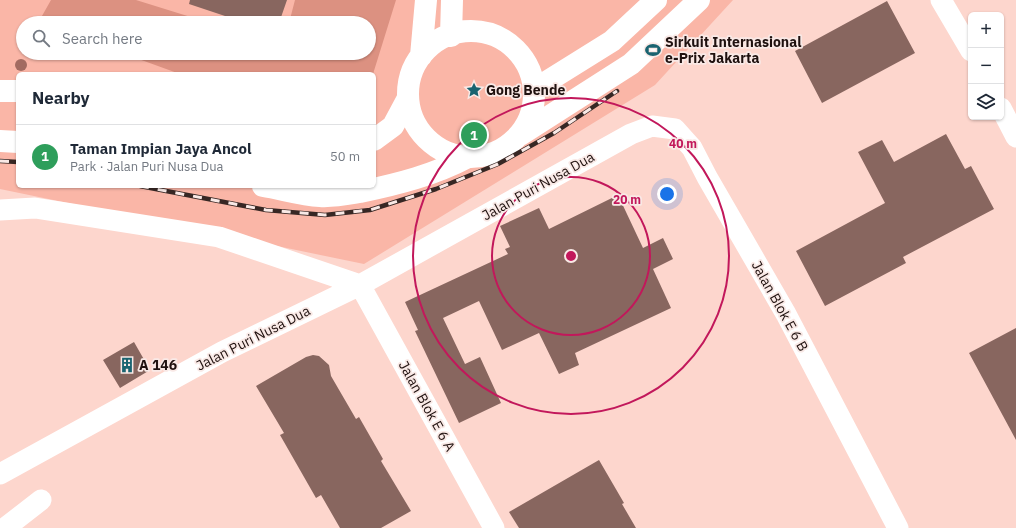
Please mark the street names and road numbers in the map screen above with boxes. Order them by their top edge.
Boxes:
street label: Jalan Puri Nusa Dua [479,147,598,224]
street label: Jalan Blok E 6 B [748,257,812,355]
street label: Jalan Puri Nusa Dua [193,301,314,375]
street label: Jalan Blok E 6 A [395,358,459,454]

